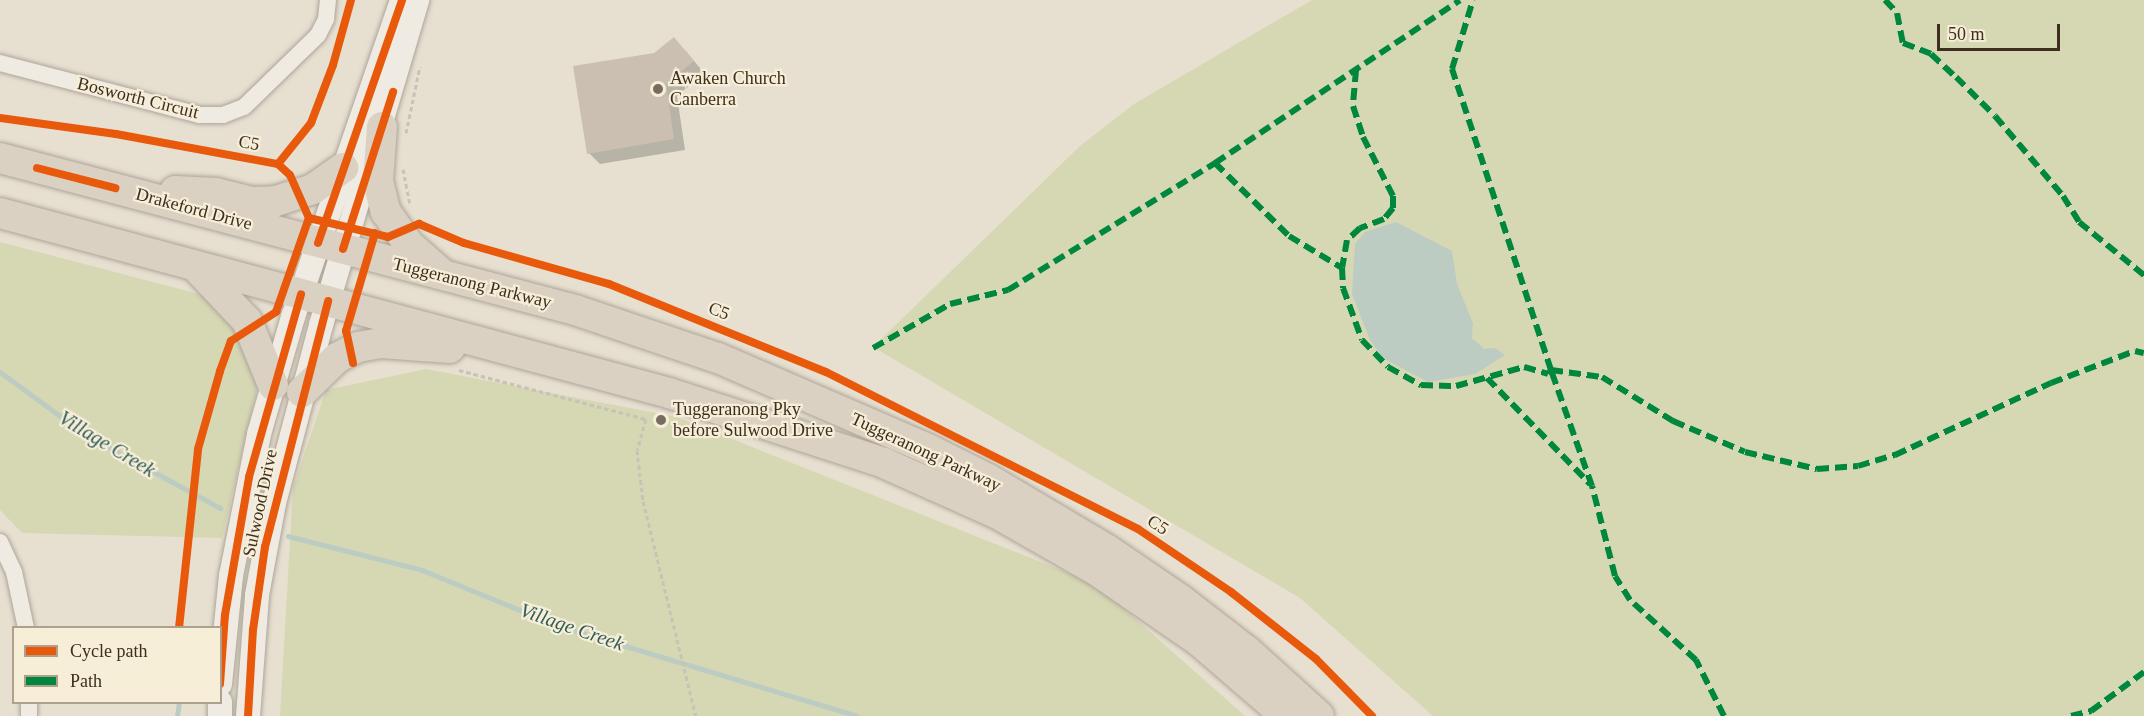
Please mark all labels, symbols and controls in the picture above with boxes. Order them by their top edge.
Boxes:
scale bar [1940,12,2063,50]
text: 50 m [1948,24,1985,44]
place label: Awaken Church Canberra [670,68,786,110]
street label: Bosworth Circuit [75,72,201,124]
marker: Awaken Church Canberra [651,82,665,96]
street label: C5 [237,131,261,155]
street label: Drakeford Drive [134,183,254,235]
street label: Tuggeranong Parkway [390,253,554,313]
street label: C5 [705,297,733,325]
place label: Tuggeranong Pky before Sulwood Drive [673,399,833,442]
water label: Village Creek [54,406,160,482]
street label: Tuggeranong Parkway [848,408,1004,496]
marker: Tuggeranong Pky before Sulwood Drive [654,413,668,427]
street label: Sulwood Drive [238,447,282,559]
street label: C5 [1143,510,1173,540]
water label: Village Creek [517,598,627,656]
legend [12,626,222,704]
text: Cycle path [70,641,147,661]
text: Path [70,671,102,691]

